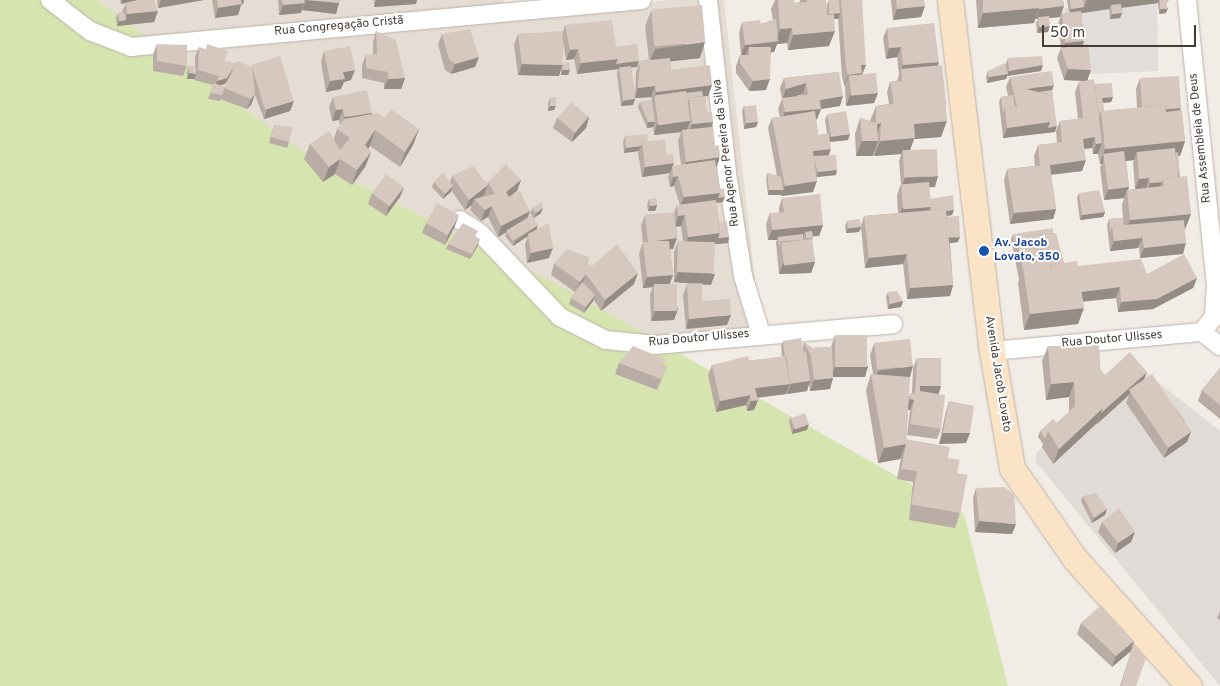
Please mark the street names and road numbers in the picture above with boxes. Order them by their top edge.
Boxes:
street label: Rua Congregação Cristã [274,14,404,40]
street label: Rua Assembleia de Deus [1187,72,1215,204]
street label: Rua Agenor Pereira da Silva [711,78,743,228]
street label: Avenida Jacob Lovato [981,315,1013,433]
street label: Rua Doutor Ulisses [648,327,750,351]
street label: Rua Doutor Ulisses [1061,328,1163,352]

